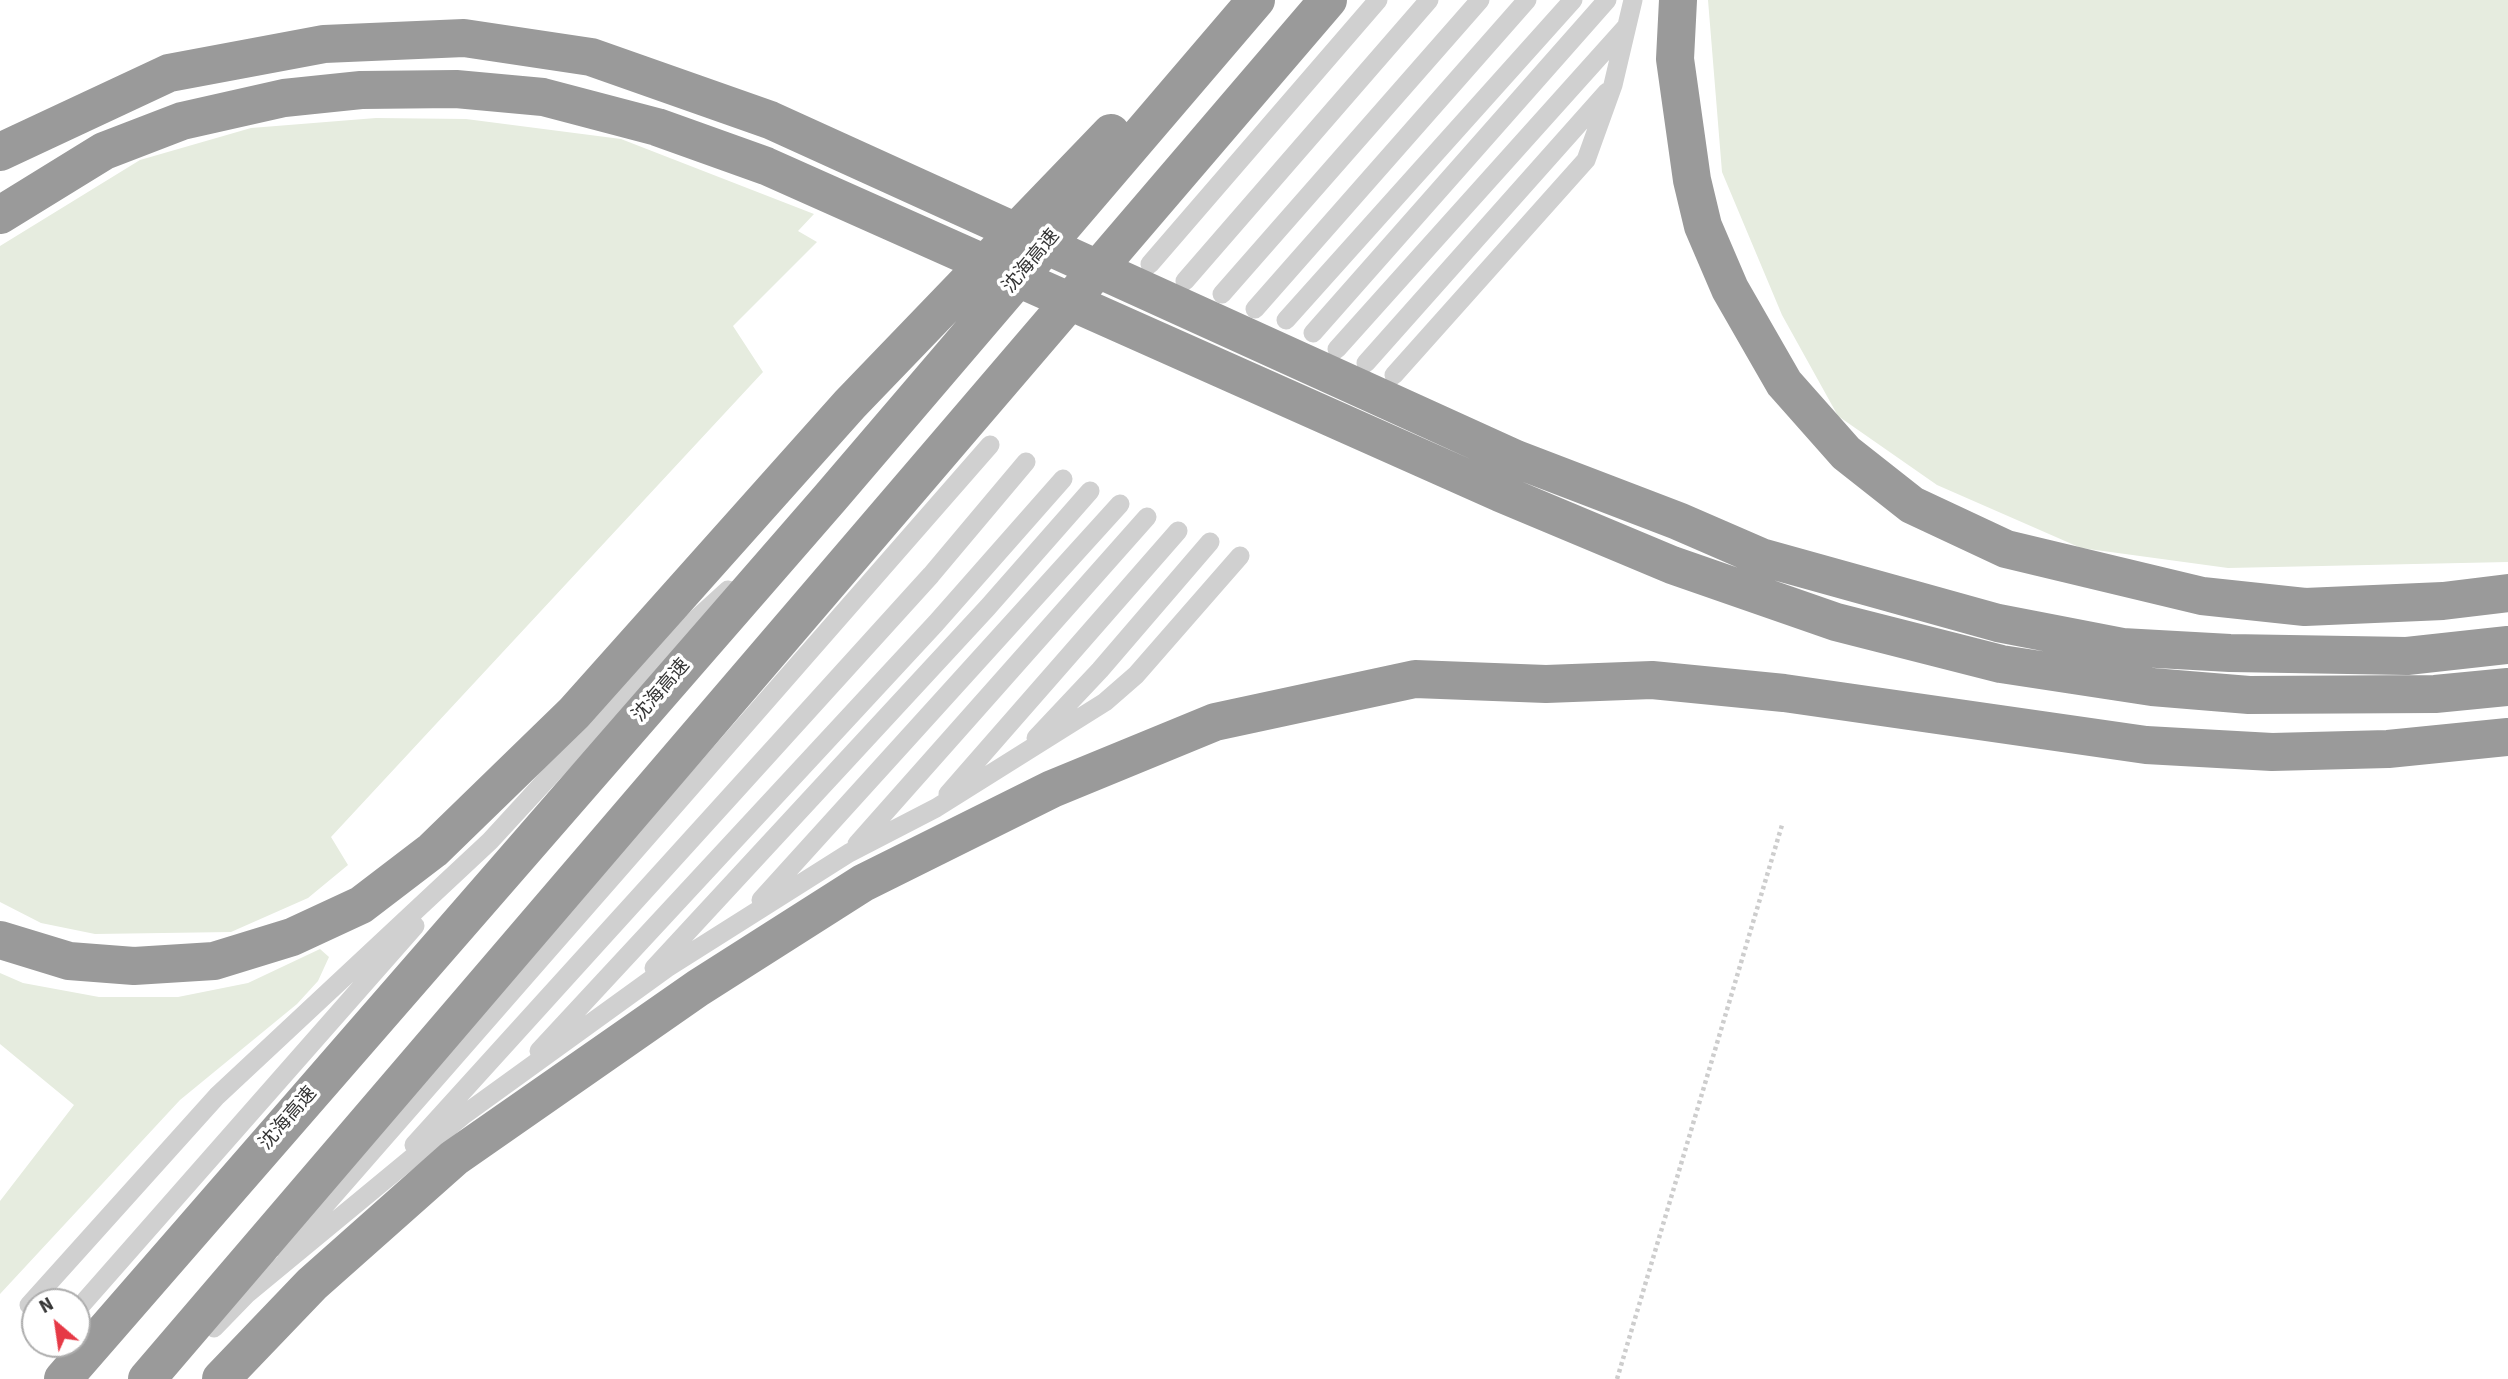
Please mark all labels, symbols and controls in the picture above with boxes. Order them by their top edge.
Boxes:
street label: 沈海高速 [999,226,1065,298]
street label: 沈海高速 [628,655,696,727]
street label: 沈海高速 [255,1083,323,1155]
north arrow [21,1288,91,1358]
text: N [34,1291,59,1321]

